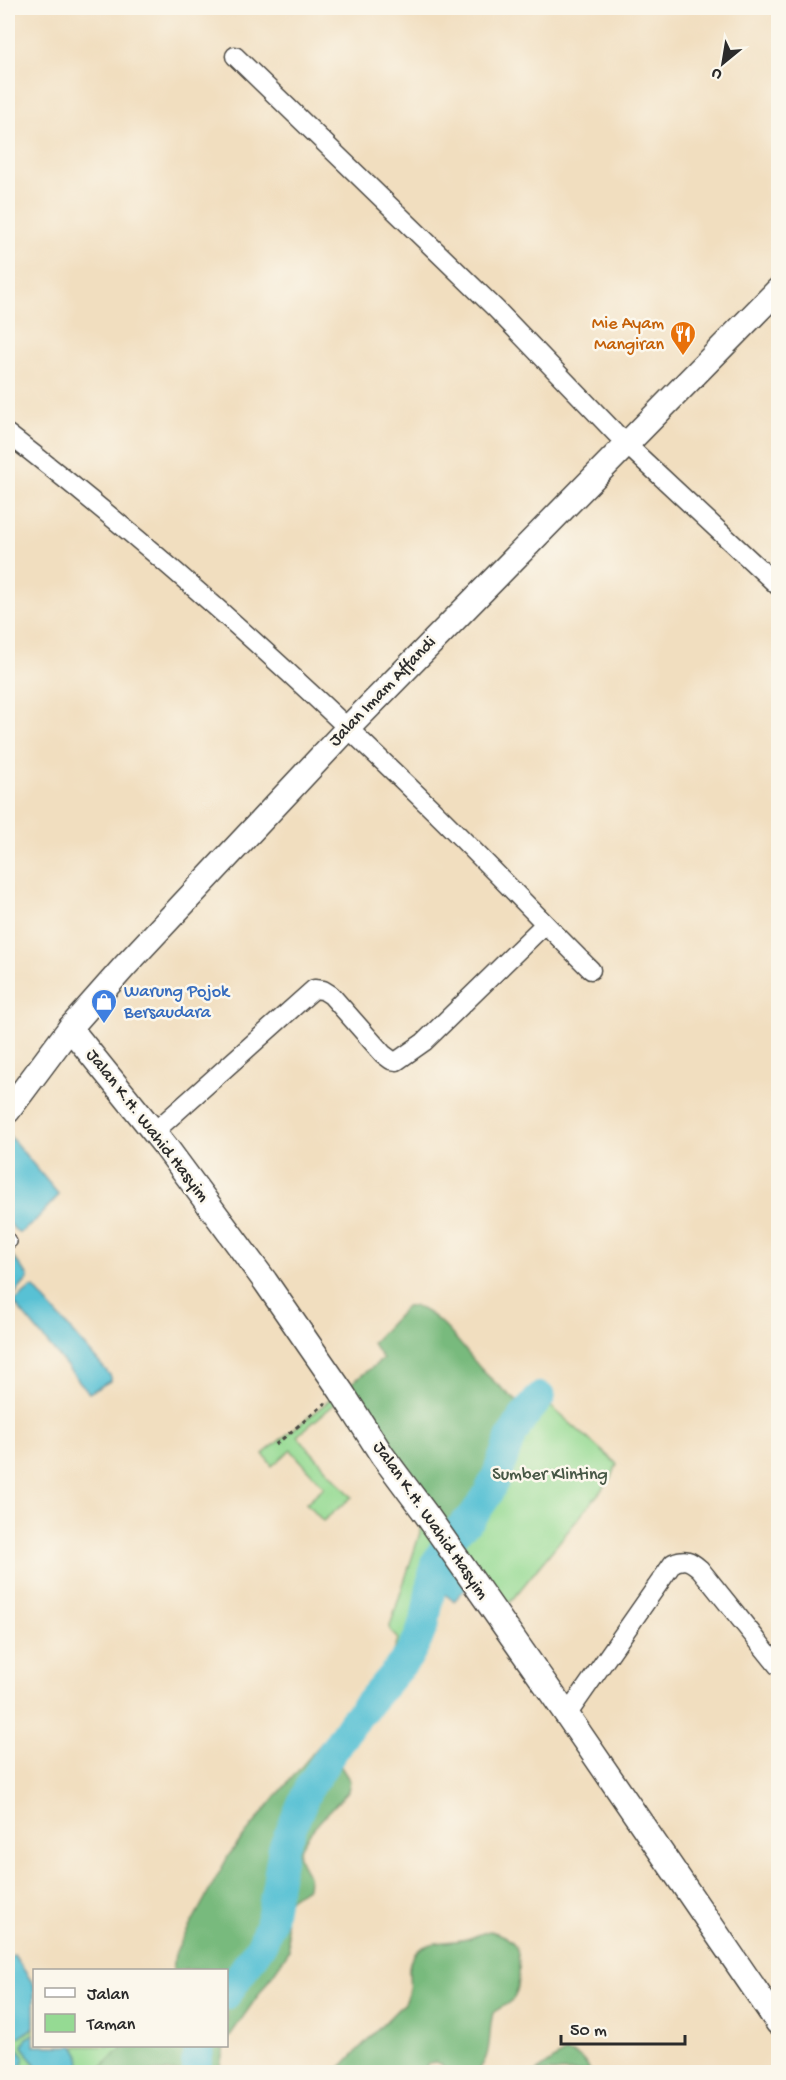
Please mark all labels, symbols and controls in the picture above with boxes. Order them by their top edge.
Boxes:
north arrow [693,33,753,93]
text: U [708,62,726,83]
place label: Mie Ayam Mangiran [592,314,664,356]
restaurant icon: Mie Ayam Mangiran [668,319,698,357]
street label: Jalan Imam Affandi [325,632,441,751]
place label: Warung Pojok Bersaudara [123,982,231,1024]
shop icon: Warung Pojok Bersaudara [89,987,119,1025]
street label: Jalan K.H. Wahid Hasyim [81,1045,213,1207]
street label: Jalan K.H. Wahid Hasyim [367,1438,493,1604]
park label: Sumber Klinting [492,1465,608,1486]
legend [33,1969,228,2047]
text: Jalan [87,1985,129,2006]
scale bar [561,2008,686,2046]
text: Taman [86,2015,136,2036]
text: 50 m [570,2021,607,2042]

